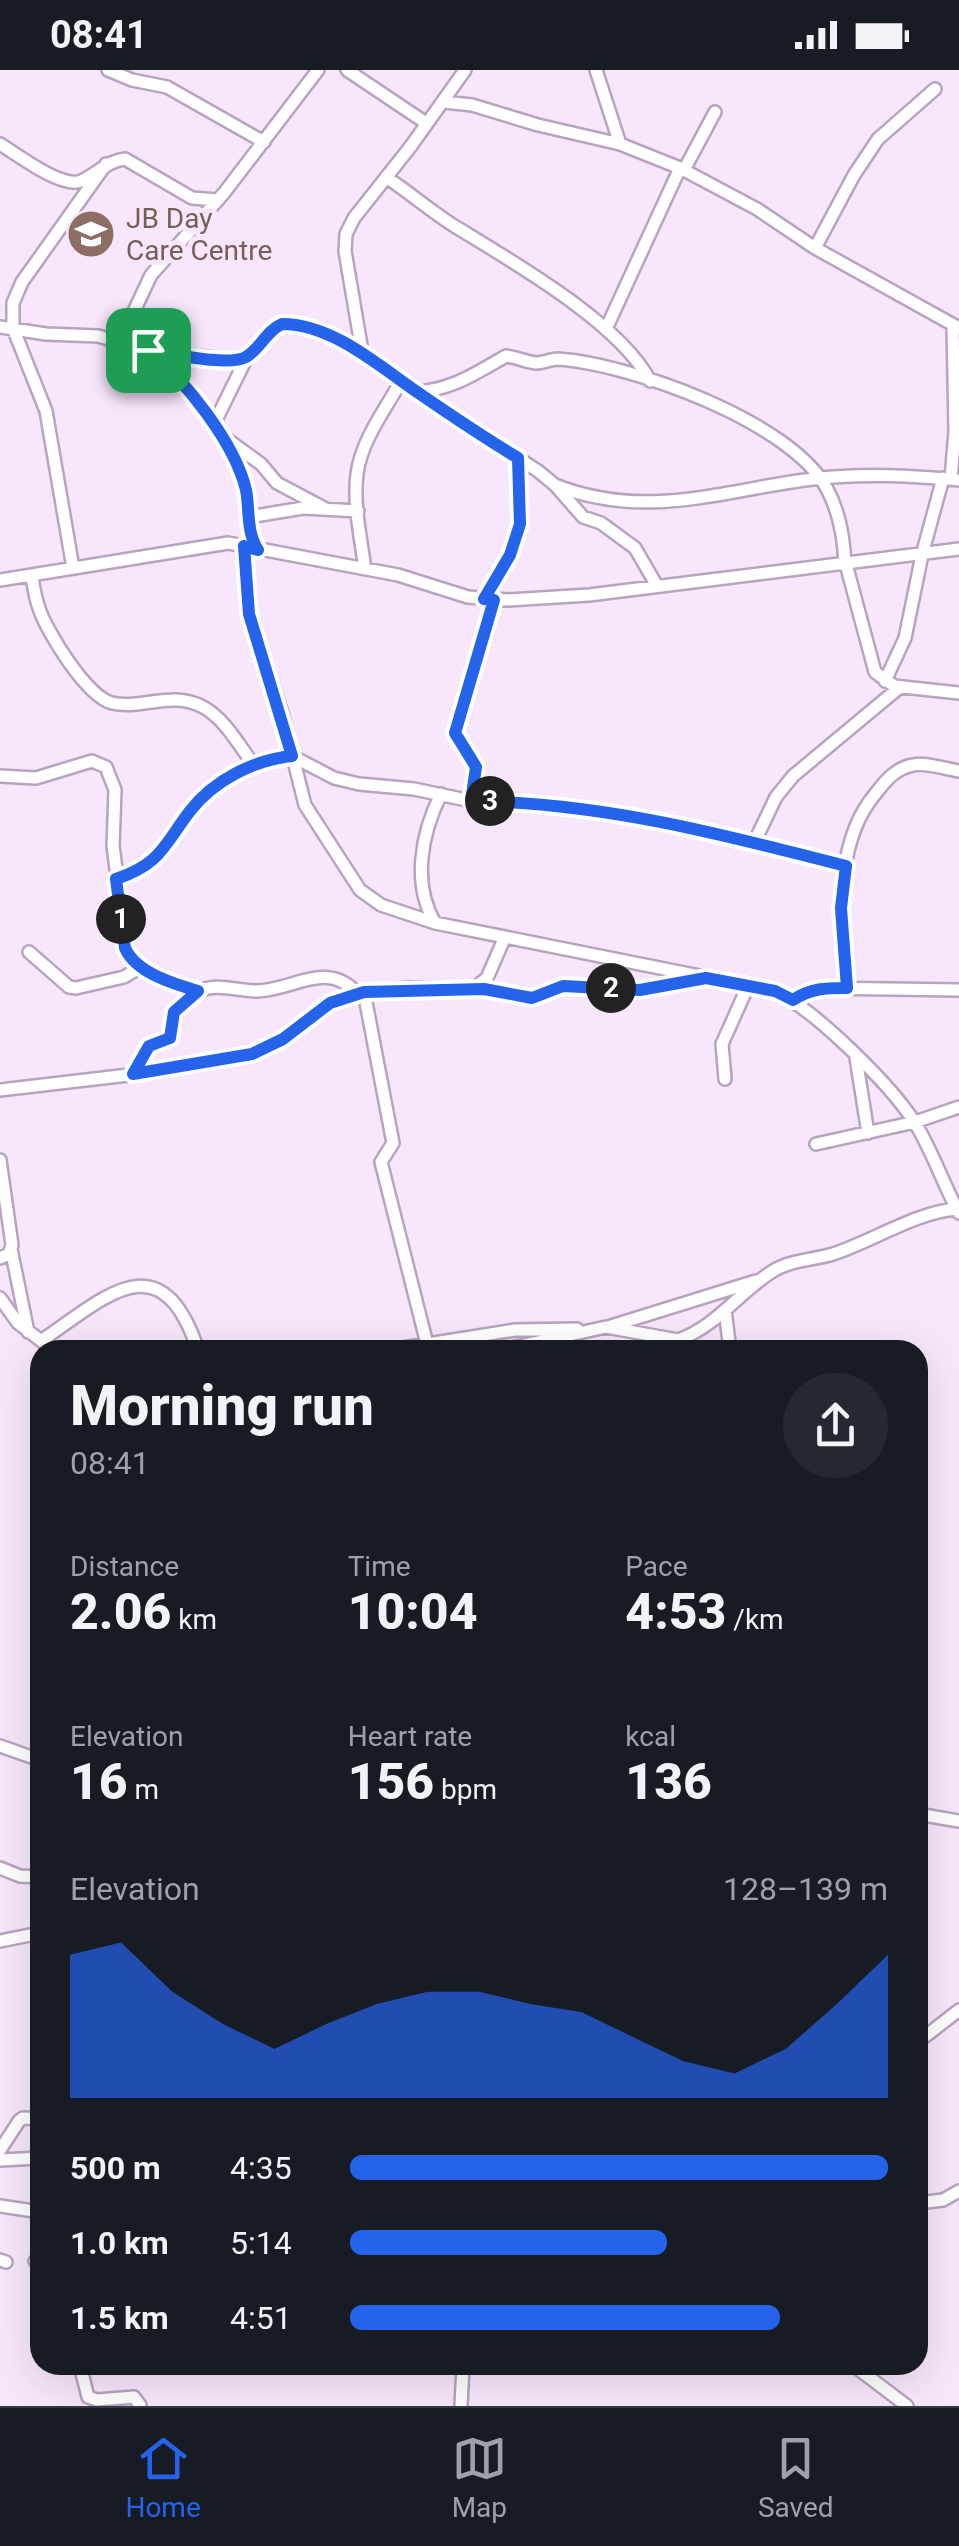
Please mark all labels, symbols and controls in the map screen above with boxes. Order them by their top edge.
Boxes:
text: 08:41 [50,13,148,57]
place label: JB Day Care Centre [126,202,272,267]
school or university icon: JB Day Care Centre [65,208,117,260]
pin [106,308,191,393]
icon: arrive [121,323,176,378]
pin: 3 [465,776,515,826]
text: 3 [482,784,498,817]
pin: 1 [96,894,146,944]
text: 1 [113,902,129,935]
pin: 2 [586,963,636,1013]
text: 2 [603,971,619,1004]
button: share [783,1373,888,1478]
text: Morning run [70,1374,374,1438]
text: 08:41 [70,1444,150,1482]
text: Distance [70,1550,179,1583]
text: Time [348,1550,411,1583]
text: Pace [625,1550,688,1583]
text: 2.06 [70,1583,171,1641]
text: 10:04 [348,1583,478,1641]
text: 4:53 [625,1583,726,1641]
text: km [171,1603,217,1636]
text: /km [726,1603,784,1636]
text: Elevation [70,1720,183,1753]
text: Heart rate [348,1720,472,1753]
text: kcal [625,1720,676,1753]
text: 16 [70,1753,128,1811]
text: 156 [348,1753,434,1811]
text: 136 [625,1753,712,1811]
text: m [128,1773,159,1806]
text: bpm [434,1773,497,1806]
text: Elevation [70,1870,200,1908]
text: 128–139 m [723,1870,888,1908]
text: 500 m [70,2149,161,2187]
text: 4:35 [230,2149,292,2187]
text: 1.0 km [70,2224,169,2262]
text: 5:14 [230,2224,292,2262]
text: 1.5 km [70,2299,169,2337]
text: 4:51 [230,2299,292,2337]
tab: Home [125,2431,201,2524]
tab: Map [452,2431,507,2524]
tab: Saved [758,2431,834,2524]

